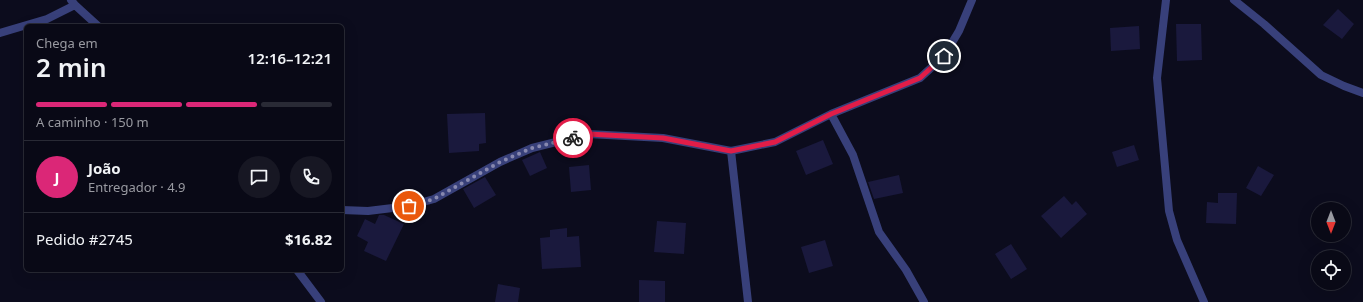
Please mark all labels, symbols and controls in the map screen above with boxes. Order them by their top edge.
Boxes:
text: Chega em [36,34,98,52]
pin [927,39,961,73]
icon: home [933,45,955,67]
text: 12:16–12:21 [248,48,332,68]
text: 2 min [36,49,107,85]
text: A caminho · 150 m [36,113,149,131]
courier [553,118,593,158]
icon: bike [562,127,584,149]
button: chat [238,156,280,198]
button: phone [290,156,332,198]
text: João [88,158,121,178]
text: J [55,167,59,187]
text: Entregador · 4.9 [88,178,186,196]
pin [392,189,426,223]
icon: bag [398,195,420,217]
north arrow [1311,202,1351,242]
map controls [1311,202,1351,290]
text: Pedido #2745 [36,229,133,249]
text: $16.82 [285,229,332,249]
button: locate [1311,250,1351,290]

